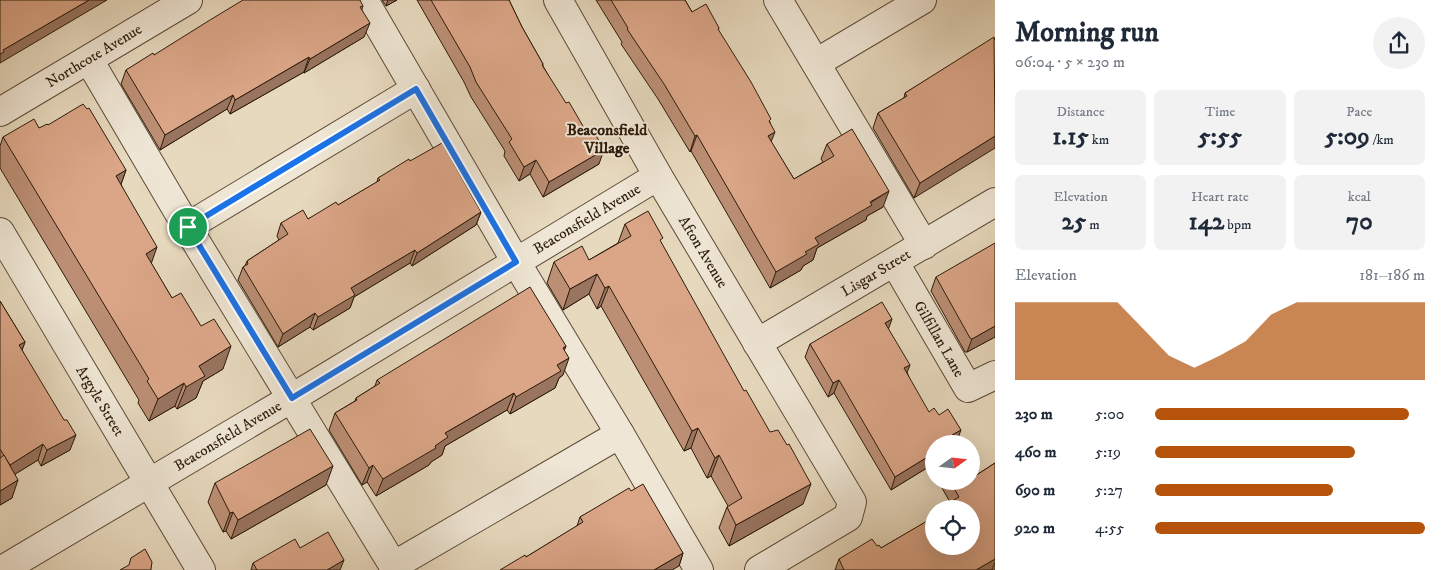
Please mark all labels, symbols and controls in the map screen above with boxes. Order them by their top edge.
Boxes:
text: Morning run [1015,15,1159,50]
button: share [1373,17,1425,69]
street label: Northcote Avenue [43,20,145,92]
text: 06:04 · 5 × 230 m [1015,52,1125,72]
text: Distance [1057,103,1105,121]
text: Time [1205,103,1235,121]
text: Pace [1346,103,1372,121]
district label: Beaconsfield Village [567,120,648,158]
text: 1.15 [1052,121,1089,152]
text: 5:55 [1198,121,1242,152]
text: 5:09 [1325,121,1370,152]
text: km [1089,131,1109,149]
text: /km [1370,131,1394,149]
street label: Beaconsfield Avenue [530,179,644,259]
text: Elevation [1054,188,1108,206]
text: Heart rate [1191,188,1249,206]
text: kcal [1348,188,1371,206]
pin [167,206,209,248]
text: 25 [1062,206,1086,237]
text: 142 [1189,206,1224,237]
text: 70 [1346,206,1373,237]
icon: arrive [174,213,202,241]
street label: Afton Avenue [674,213,732,291]
text: m [1086,216,1100,234]
text: bpm [1224,216,1251,234]
street label: Lisgar Street [838,245,914,301]
text: Elevation [1015,265,1077,285]
text: 181–186 m [1359,265,1425,285]
street label: Gilfillan Lane [910,297,968,381]
street label: Argyle Street [72,362,129,440]
street label: Beaconsfield Avenue [171,396,285,476]
text: 230 m [1015,404,1053,424]
text: 5:00 [1095,404,1124,424]
north arrow [925,435,980,490]
map controls [925,435,980,555]
text: 460 m [1015,442,1057,462]
text: 5:19 [1095,442,1121,462]
text: 690 m [1015,480,1055,500]
text: 5:27 [1095,480,1123,500]
button: locate [925,500,980,555]
text: 920 m [1015,518,1055,538]
text: 4:55 [1095,518,1124,538]

